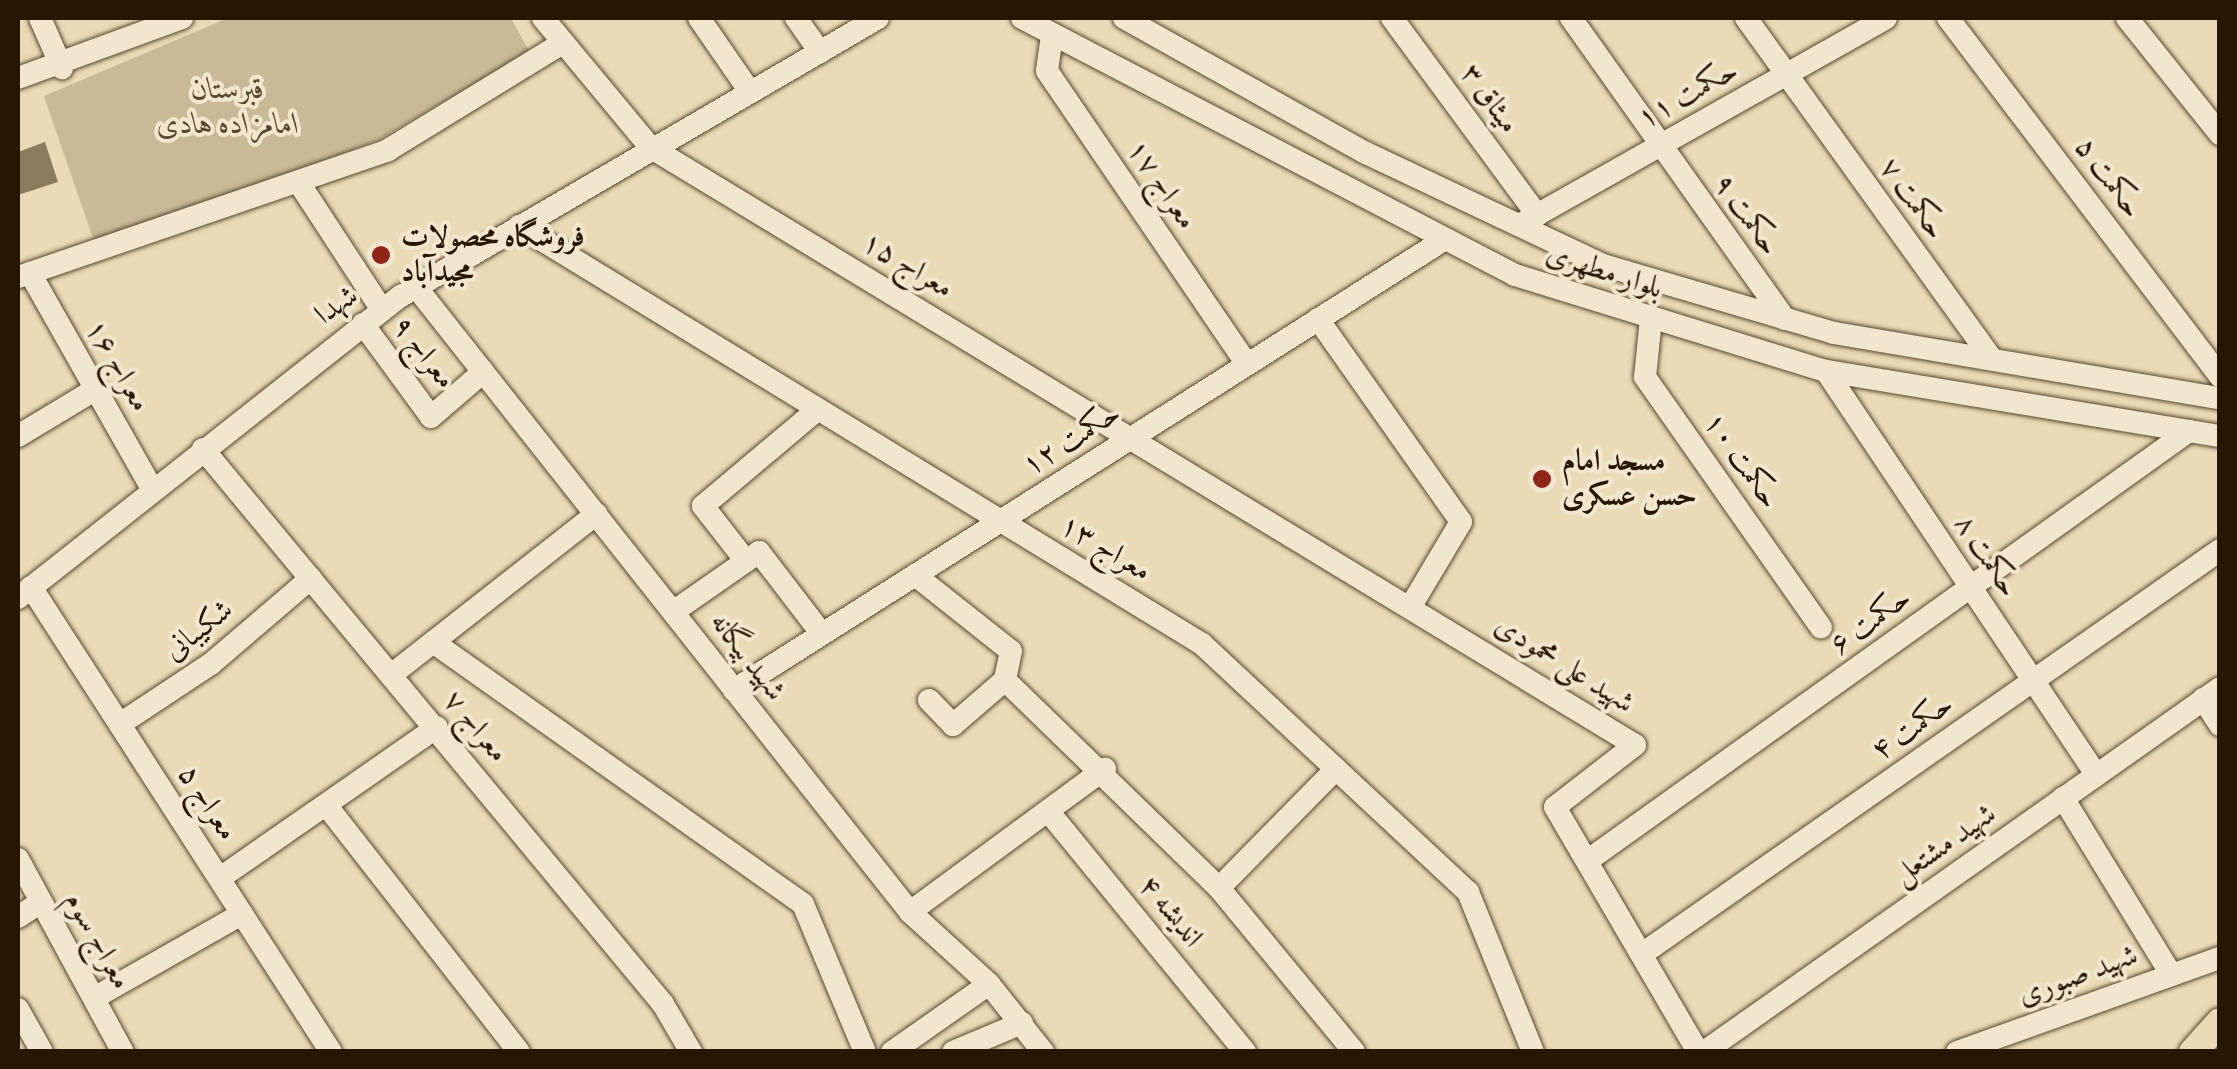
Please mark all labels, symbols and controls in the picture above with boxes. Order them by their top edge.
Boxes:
street label: حکمت ۱۱ [1632,53,1744,137]
street label: میثاق ۳ [1452,57,1526,141]
park label: قبرستان امامزاده هادی [157,72,299,142]
street label: حکمت ۵ [2066,131,2150,225]
street label: معراج ۱۷ [1118,133,1204,237]
street label: حکمت ۷ [1871,151,1953,247]
street label: حکمت ۹ [1705,167,1787,263]
place label: فروشگاه محصولات مجیدآباد [401,220,585,290]
street label: معراج ۱۵ [855,225,959,307]
street label: بلوار مطهری [1541,236,1667,308]
marker: فروشگاه محصولات مجیدآباد [370,244,392,266]
street label: شهدا [308,278,366,334]
street label: معراج ۹ [383,309,463,397]
street label: معراج ۱۶ [76,314,158,418]
street label: حکمت ۱۲ [1016,396,1128,484]
street label: حکمت ۱۰ [1695,406,1787,516]
place label: مسجد امام حسن عسکری [1562,444,1697,514]
marker: مسجد امام حسن عسکری [1531,468,1553,490]
street label: معراج ۱۳ [1053,508,1157,590]
street label: حکمت ۸ [1945,508,2027,604]
street label: حکمت ۶ [1823,581,1919,663]
street label: شکیبانی [157,593,241,669]
street label: شهید بیگانه [701,606,793,708]
street label: شهید علی محمودی [1488,608,1640,722]
street label: معراج ۷ [435,684,515,770]
street label: حکمت ۴ [1865,687,1961,769]
street label: معراج ۵ [169,758,245,848]
street label: شهید مشتعل [1886,796,2004,894]
street label: اندیشه ۴ [1130,869,1210,955]
street label: معراج سوم [56,886,138,996]
street label: شهید صبوری [2013,938,2143,1014]

